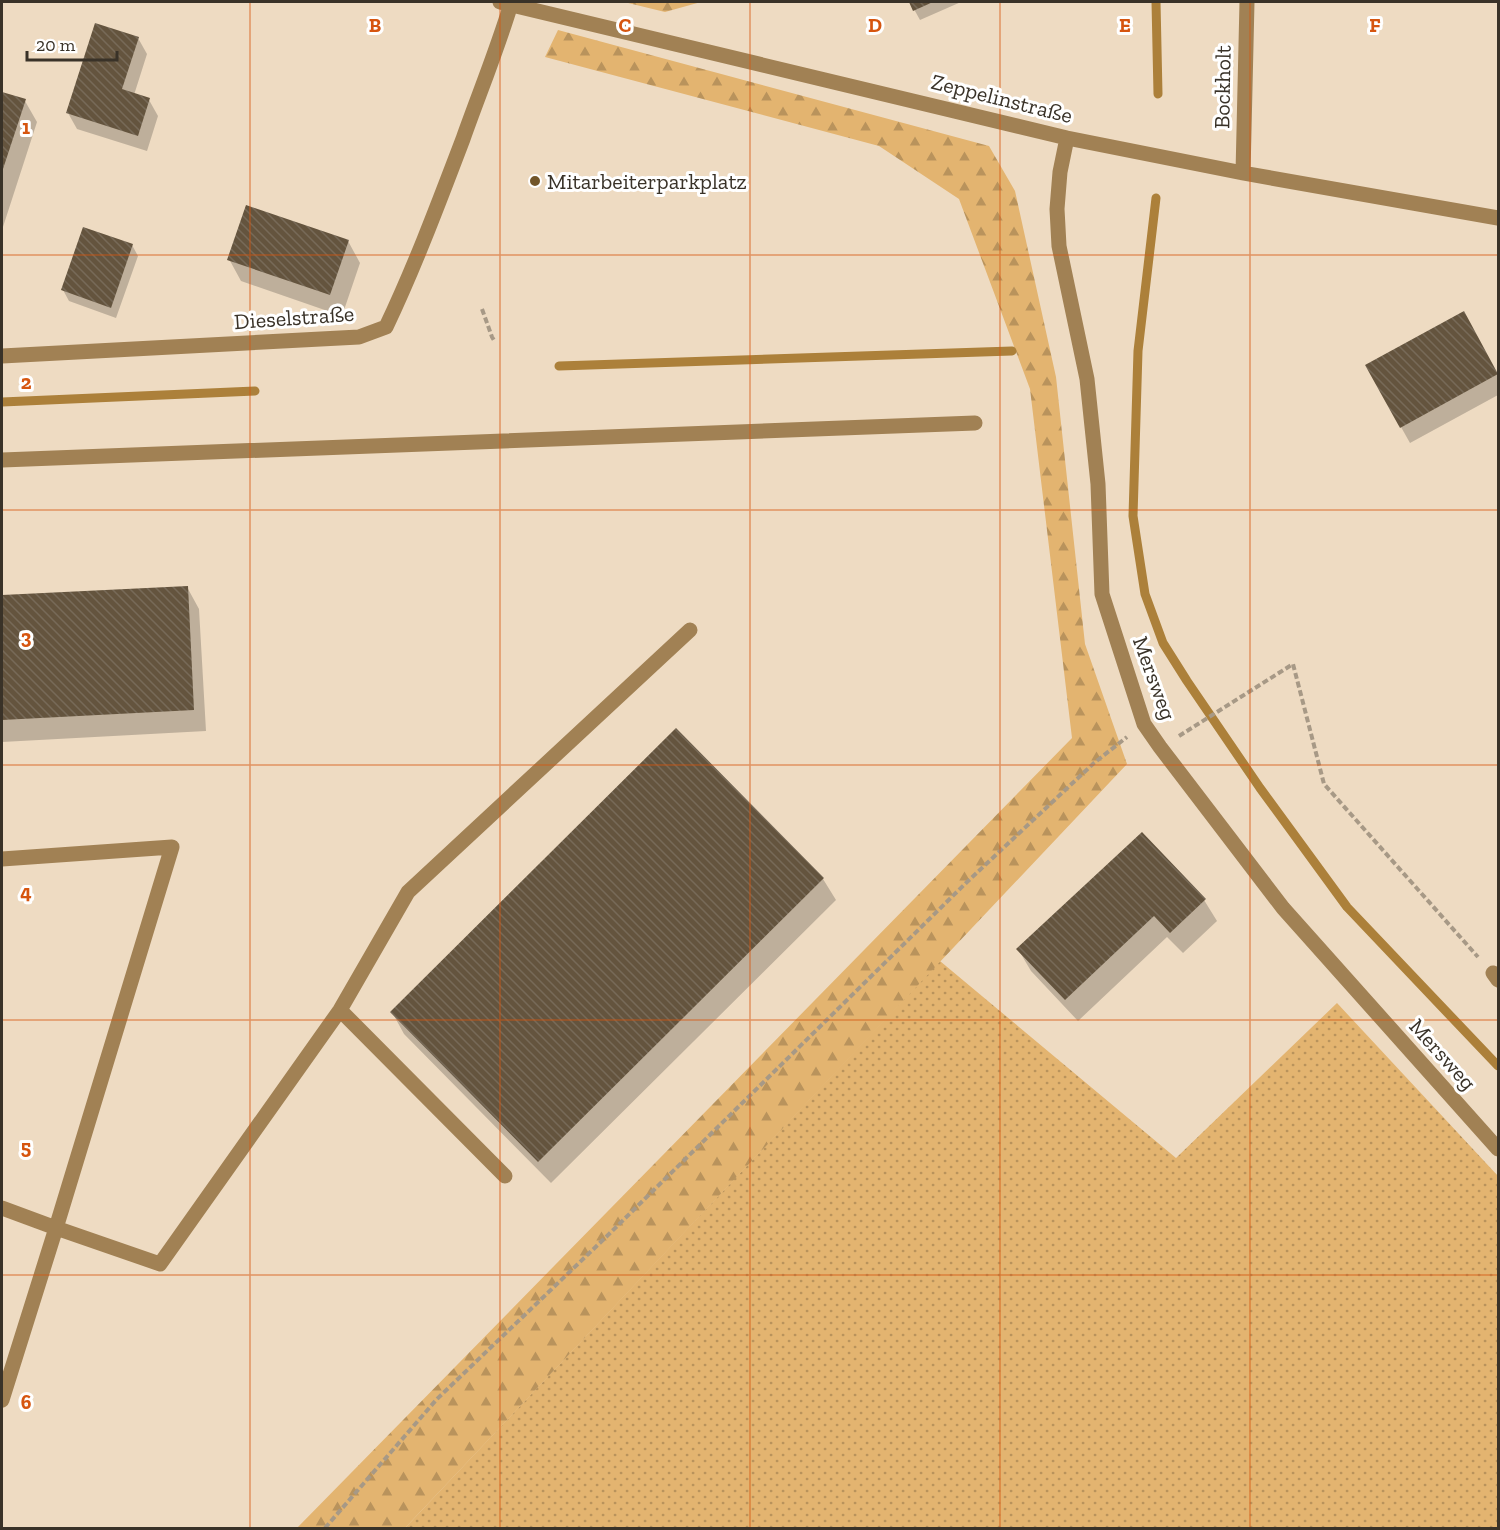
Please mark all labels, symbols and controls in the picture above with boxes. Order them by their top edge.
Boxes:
text: B [369,13,381,37]
text: C [619,13,632,37]
text: D [868,13,882,37]
text: E [1119,13,1131,37]
text: F [1369,13,1381,37]
scale bar [27,24,117,62]
text: 20 m [36,34,76,56]
street label: Bockholt [1208,44,1237,129]
street label: Zeppelinstraße [928,68,1075,129]
text: 1 [22,115,30,139]
place label: Mitarbeiterparkplatz [547,168,747,195]
marker: Mitarbeiterparkplatz [528,174,542,188]
street label: Dieselstraße [233,300,355,335]
text: 2 [21,370,32,394]
text: 3 [21,625,32,649]
street label: Mersweg [1127,633,1182,724]
text: 4 [20,880,32,904]
street label: Mersweg [1403,1013,1482,1096]
text: 5 [21,1135,31,1159]
text: 6 [21,1390,32,1414]

